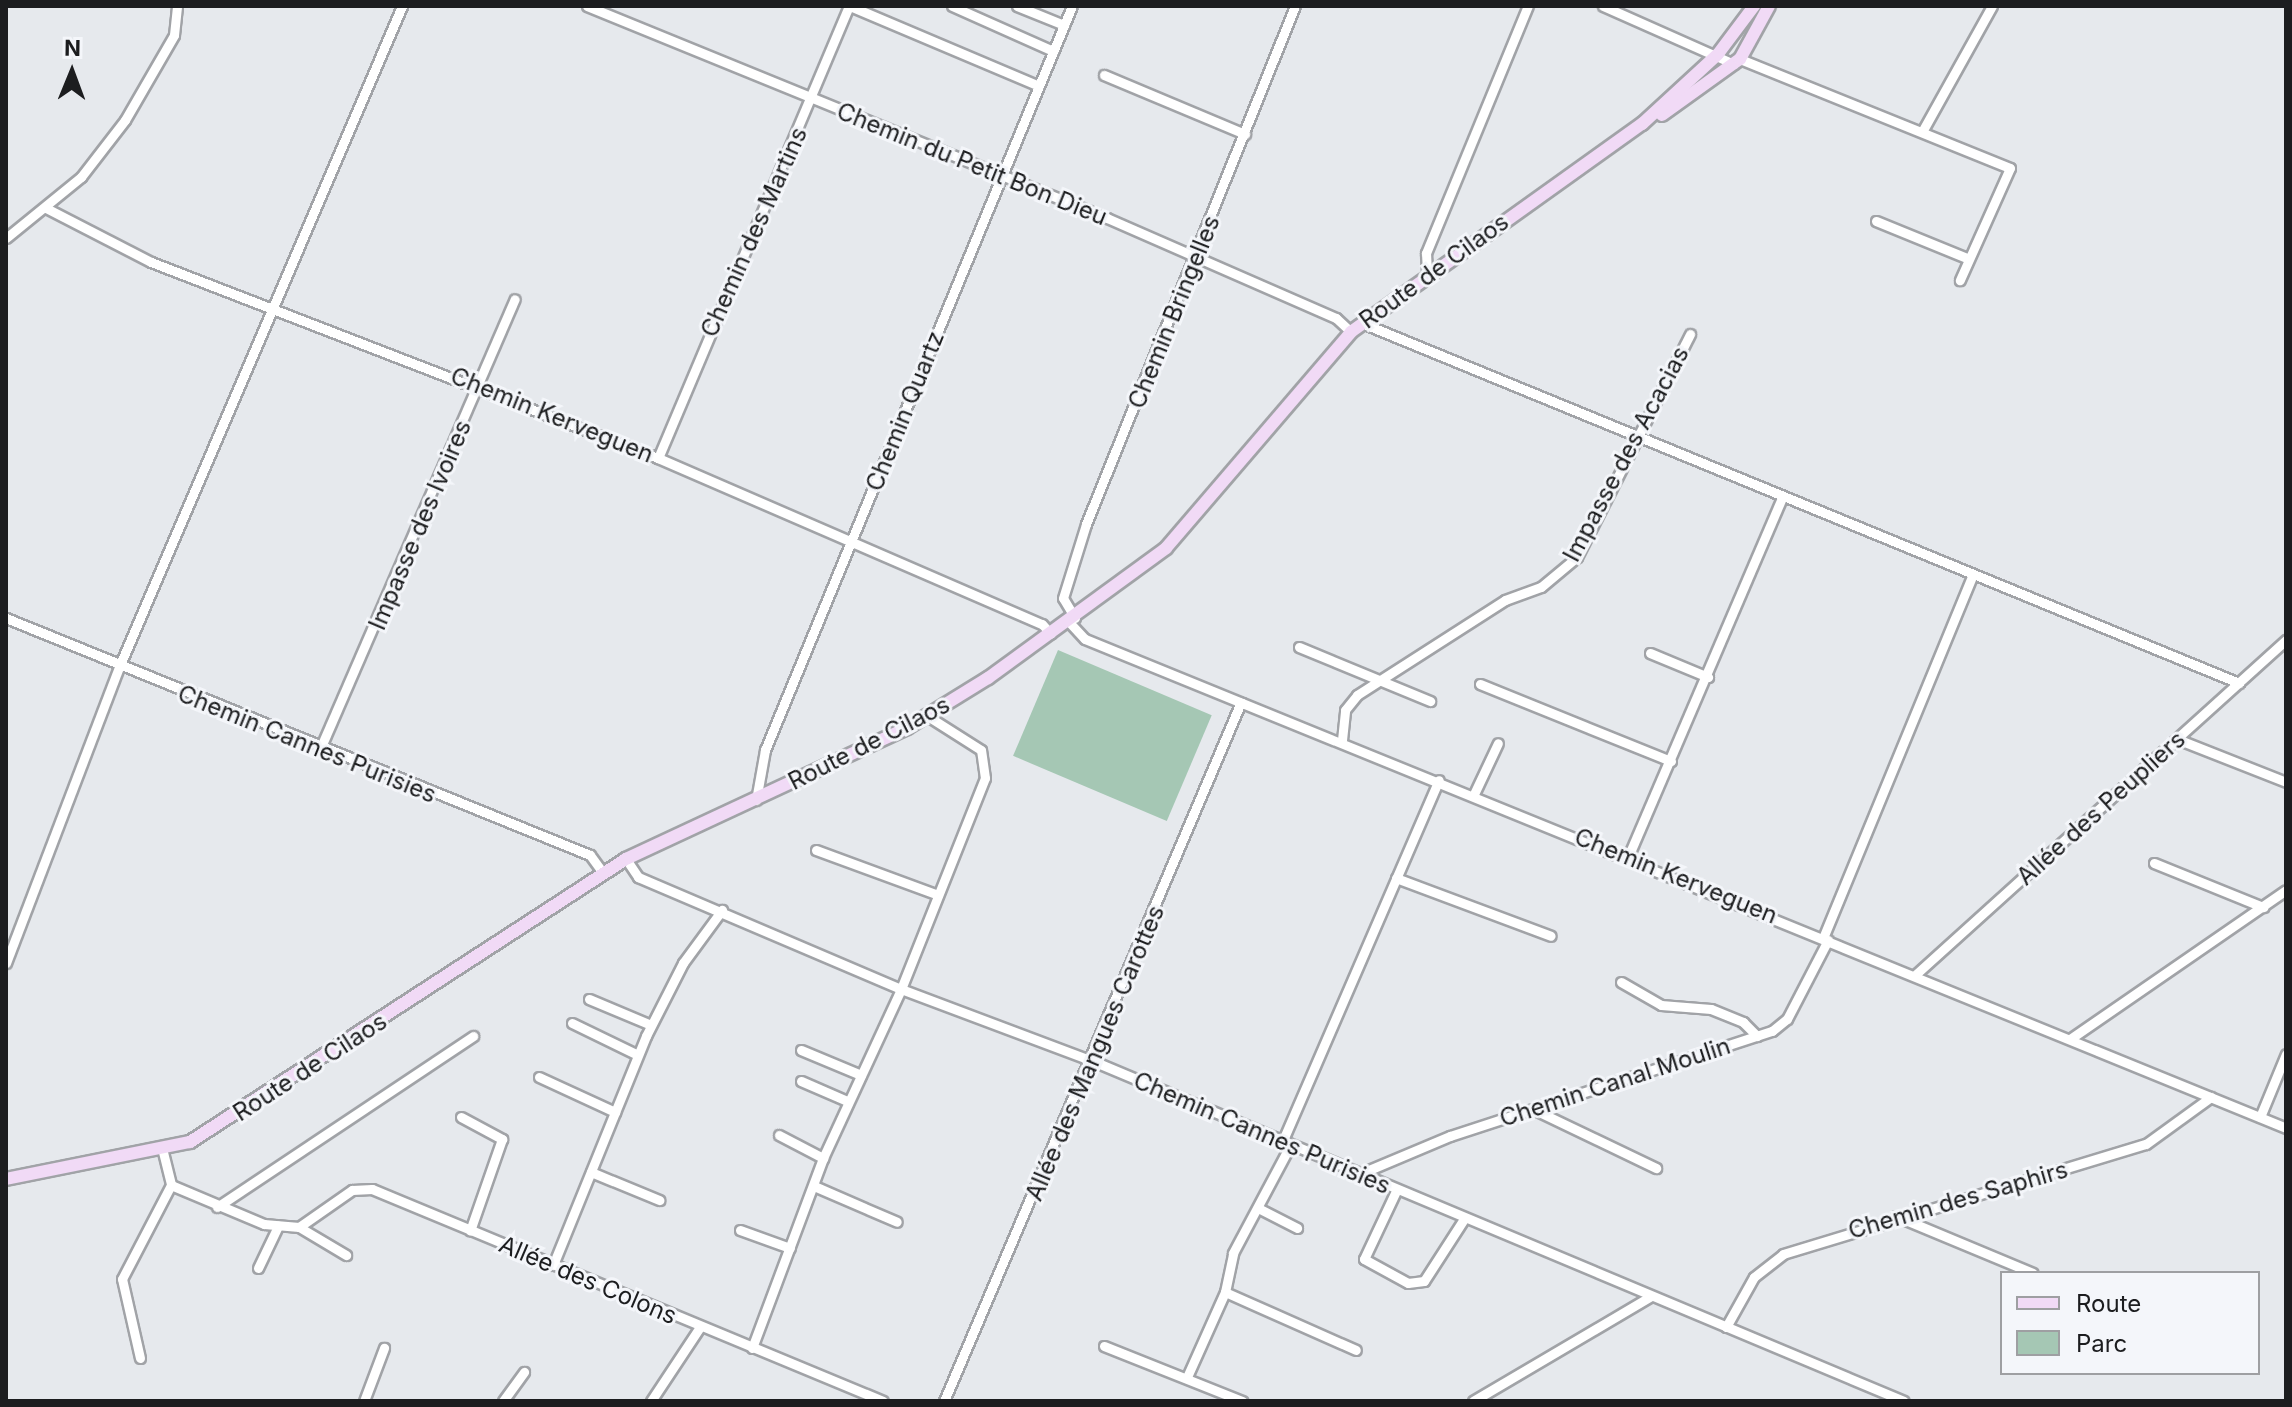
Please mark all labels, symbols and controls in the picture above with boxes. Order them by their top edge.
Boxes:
north arrow [32,32,112,112]
text: N [64,35,81,61]
street label: Chemin du Petit Bon Dieu [833,97,1111,231]
street label: Chemin des Martins [695,123,813,341]
street label: Route de Cilaos [1354,207,1514,335]
street label: Chemin Bringelles [1122,211,1226,413]
street label: Chemin Quartz [860,327,950,495]
street label: Impasse des Acacias [1557,341,1695,567]
street label: Chemin Kerveguen [446,361,658,469]
street label: Impasse des Ivoires [363,416,477,634]
street label: Chemin Cannes Purisies [174,679,440,809]
street label: Route de Cilaos [784,690,954,796]
street label: Allée des Peupliers [2011,725,2191,891]
street label: Chemin Kerveguen [1570,822,1782,930]
street label: Allée des Mangues Carottes [1020,901,1170,1205]
street label: Route de Cilaos [228,1007,392,1127]
street label: Chemin Canal Moulin [1496,1031,1734,1133]
street label: Chemin Cannes Purisies [1129,1066,1395,1200]
street label: Chemin des Saphirs [1845,1155,2071,1245]
street label: Allée des Colons [495,1230,681,1330]
legend [2000,1271,2260,1375]
text: Route [2076,1289,2141,1318]
text: Parc [2076,1329,2127,1358]

